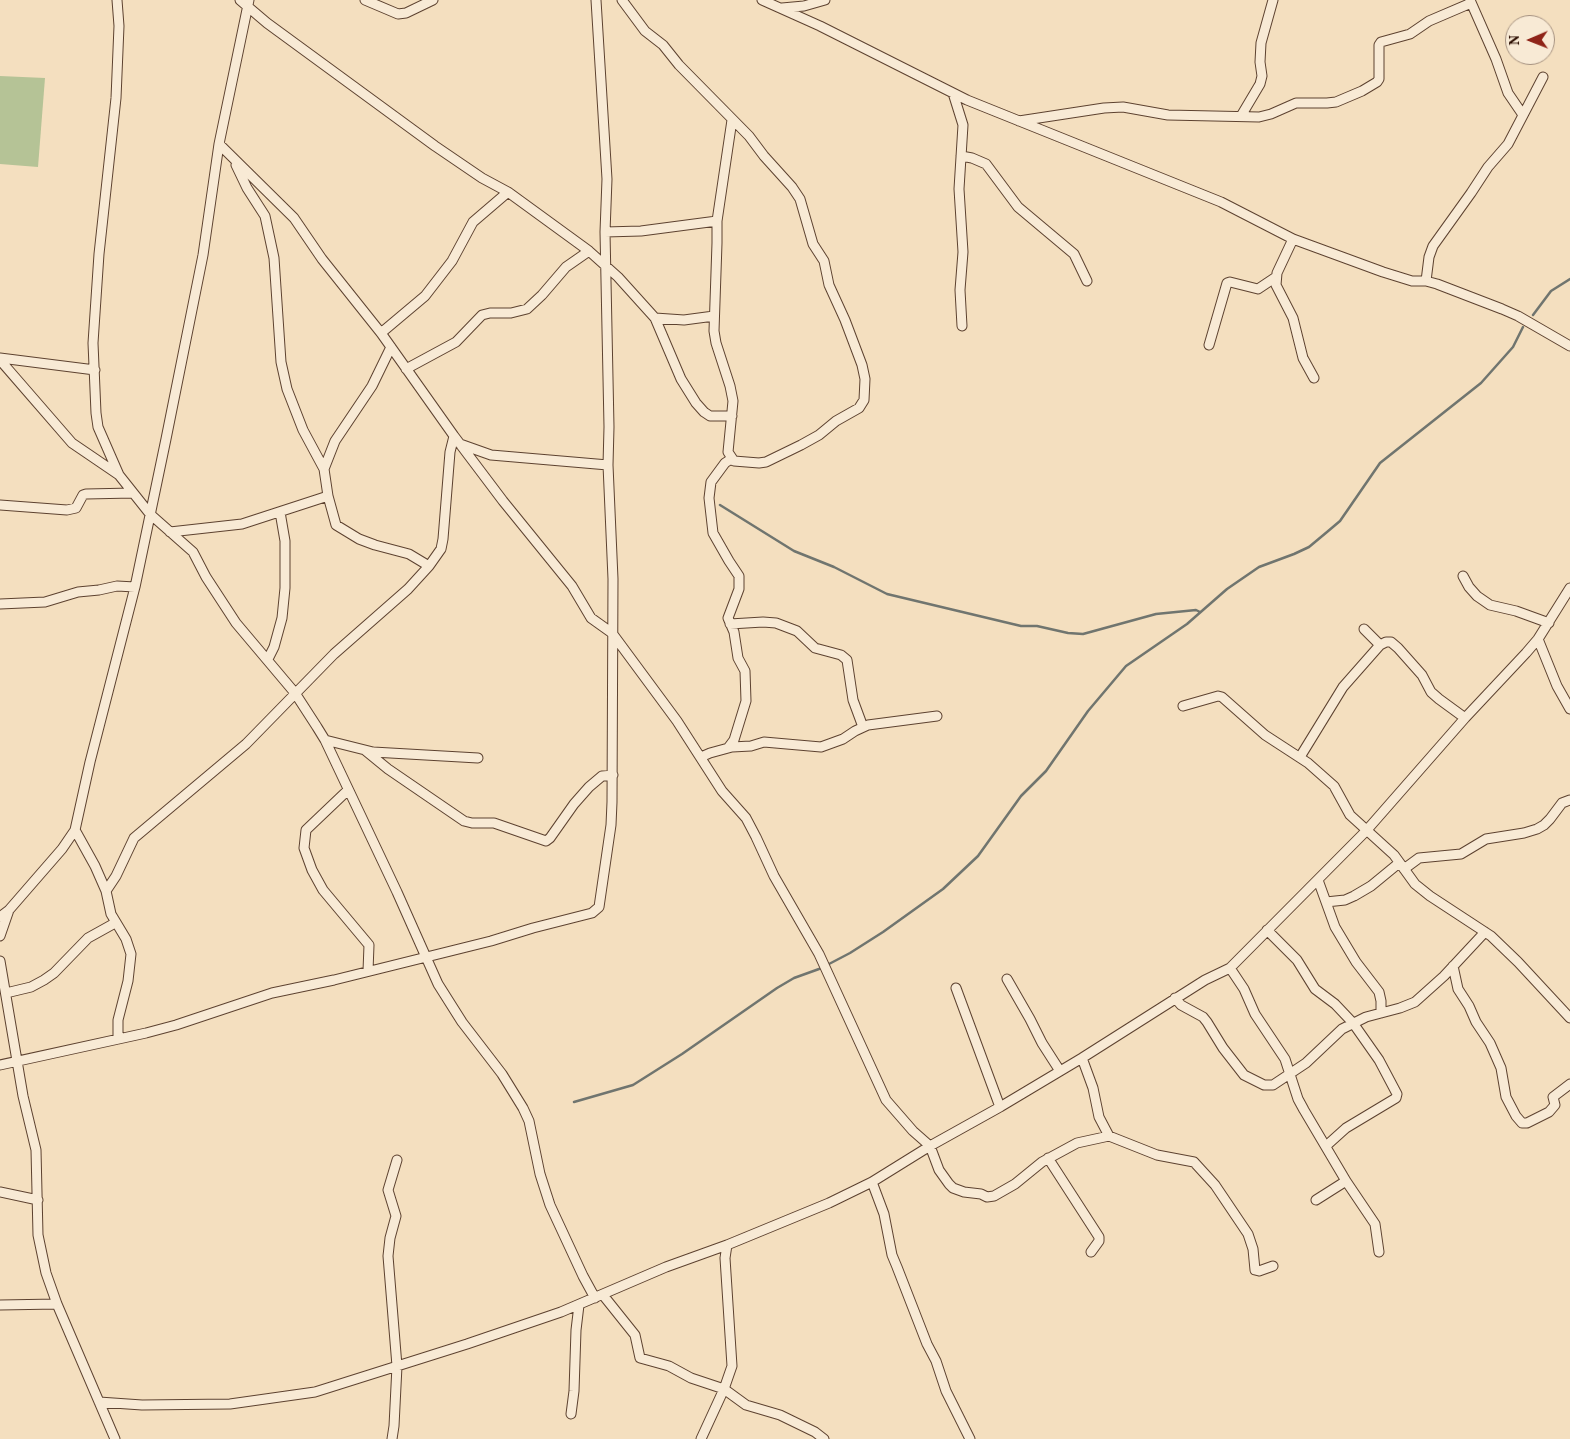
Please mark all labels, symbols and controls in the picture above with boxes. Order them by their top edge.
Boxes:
north arrow [1505,15,1555,65]
text: N [1506,35,1525,46]

